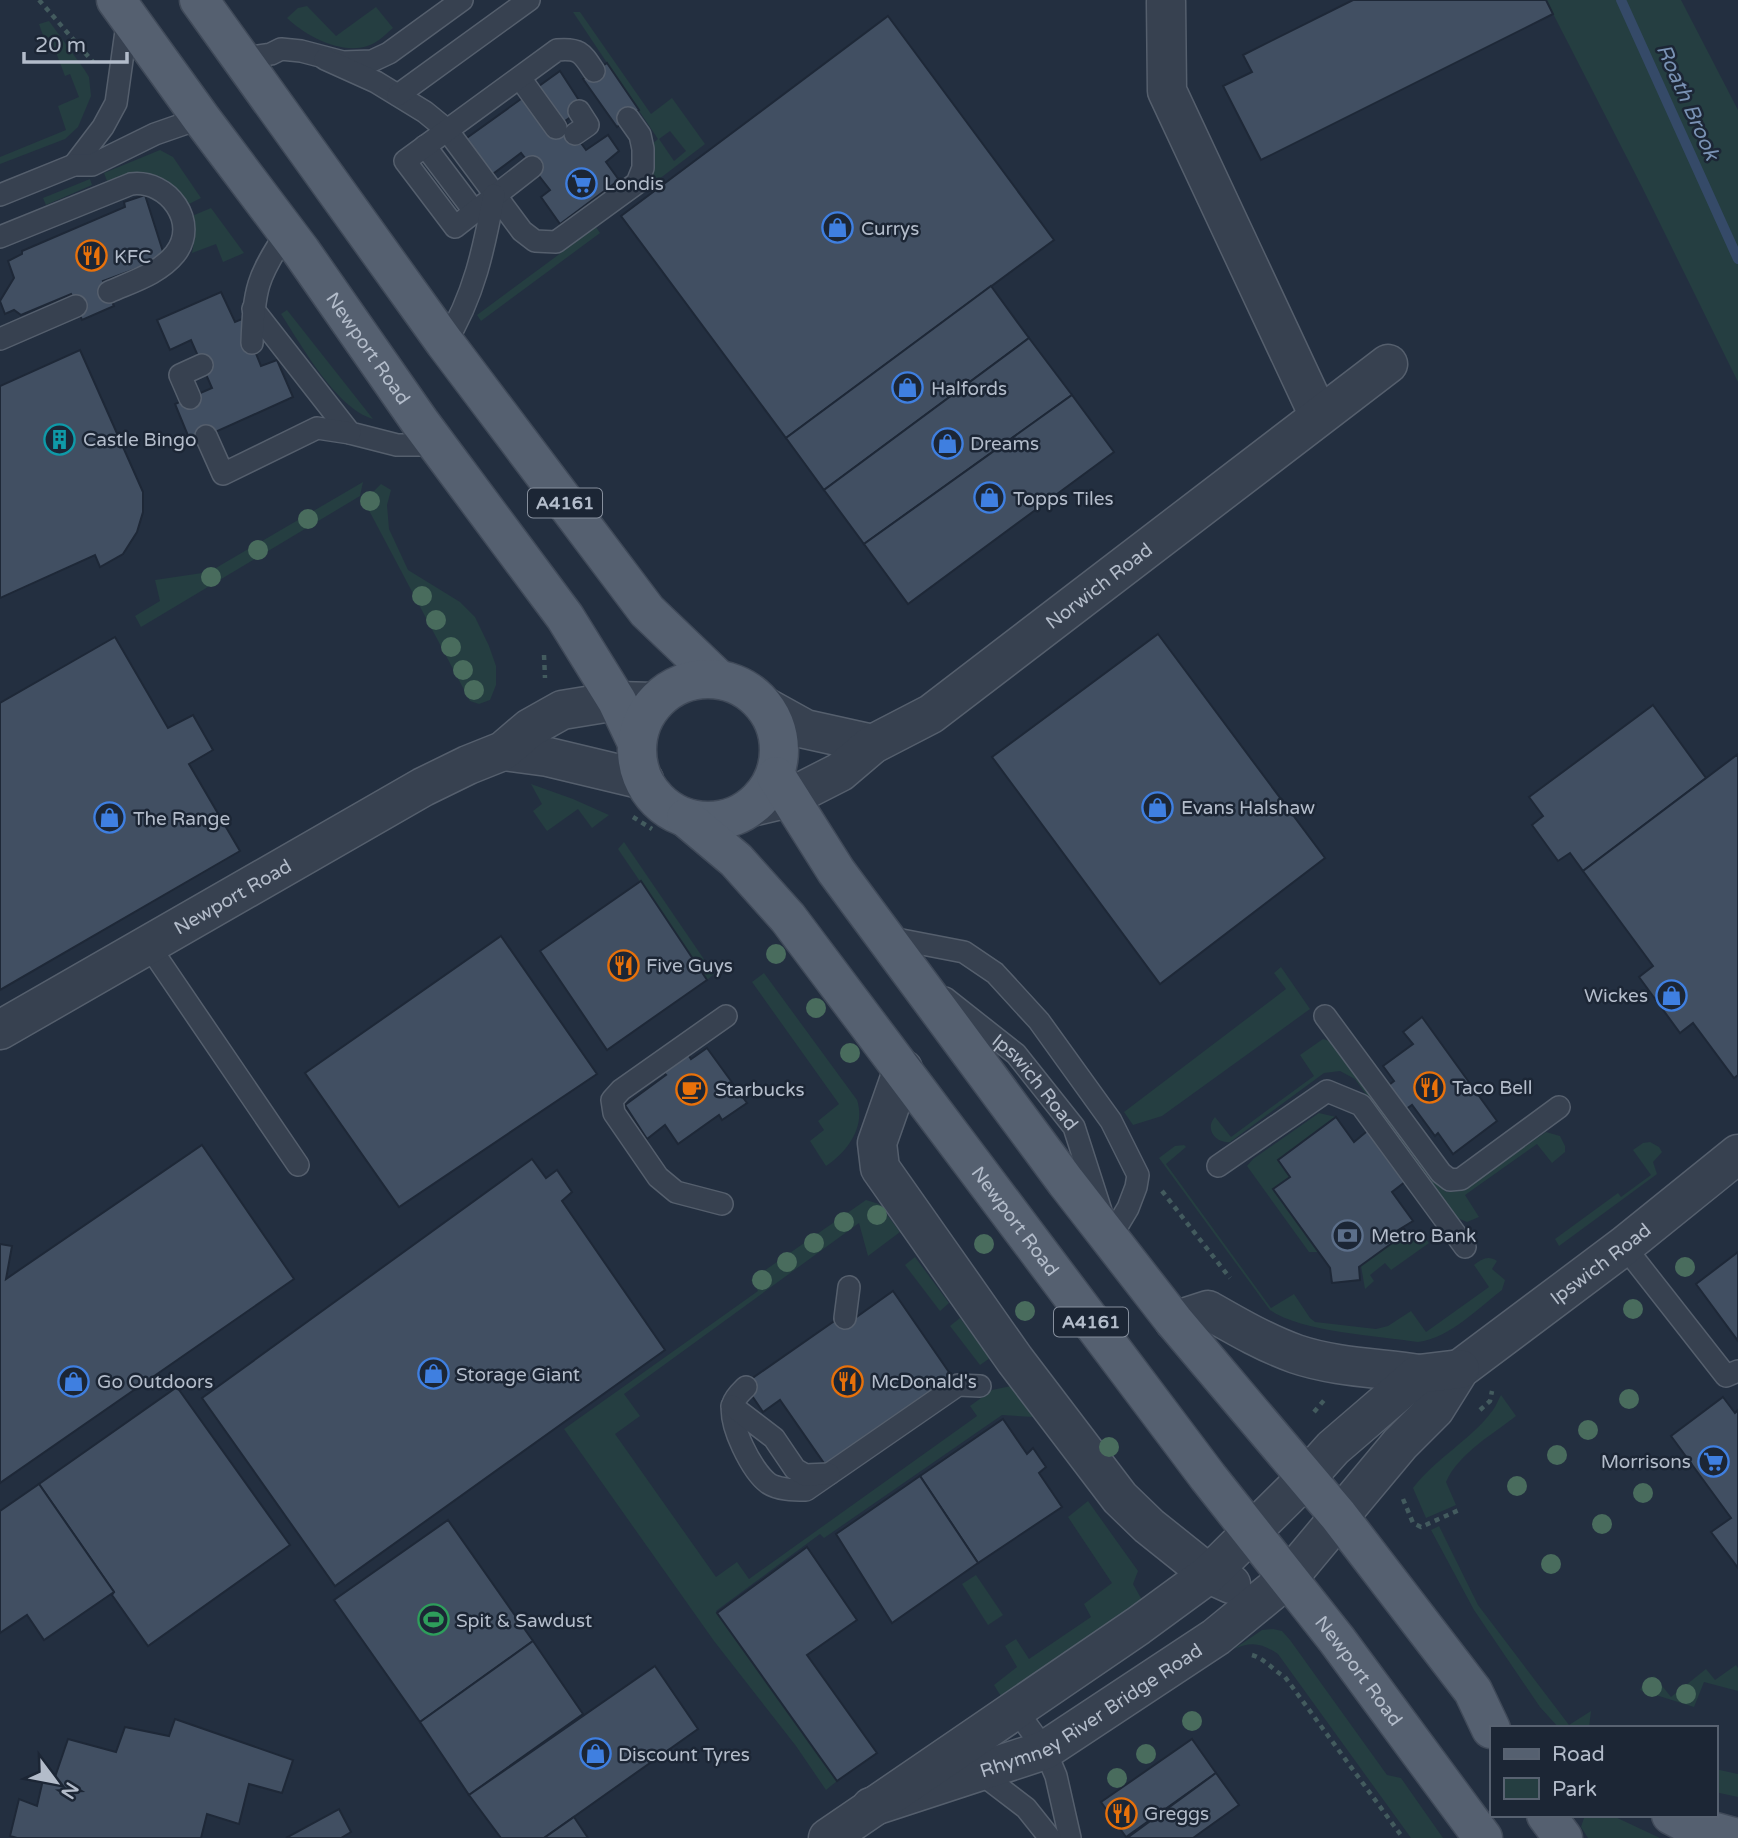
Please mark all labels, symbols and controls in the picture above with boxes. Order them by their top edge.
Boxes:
scale bar [24,21,128,65]
text: 20 m [35,33,86,58]
water label: Roath Brook [1651,40,1725,166]
supermarket icon: Londis [564,166,598,200]
place label: Londis [604,173,664,195]
shop icon: Currys [821,211,855,245]
place label: Currys [861,218,919,240]
restaurant icon: KFC [74,239,108,273]
place label: KFC [114,246,151,268]
street label: Newport Road [321,288,414,409]
shop icon: Halfords [891,371,925,405]
place label: Halfords [931,378,1007,400]
building icon: Castle Bingo [43,422,77,456]
shop icon: Dreams [930,426,964,460]
place label: Castle Bingo [83,429,196,451]
place label: Dreams [970,433,1039,455]
shop icon: Topps Tiles [973,481,1007,515]
place label: Topps Tiles [1013,488,1114,510]
road number: A4161 [528,489,602,518]
street label: Norwich Road [1042,539,1157,634]
shop icon: Evans Halshaw [1141,790,1175,824]
place label: Evans Halshaw [1181,797,1315,819]
shop icon: The Range [93,801,127,835]
place label: The Range [133,808,230,830]
street label: Newport Road [170,855,295,940]
restaurant icon: Five Guys [606,948,640,982]
place label: Five Guys [646,955,733,977]
shop icon: Wickes [1654,978,1688,1012]
place label: Wickes [1584,985,1648,1007]
street label: Ipswich Road [988,1030,1082,1135]
restaurant icon: Taco Bell [1412,1070,1446,1104]
cafe icon: Starbucks [675,1072,709,1106]
place label: Taco Bell [1452,1077,1533,1099]
place label: Starbucks [715,1079,805,1101]
street label: Newport Road [966,1162,1063,1281]
bank icon: Metro Bank [1331,1218,1365,1252]
street label: Ipswich Road [1546,1219,1656,1309]
place label: Metro Bank [1371,1225,1476,1247]
road number: A4161 [1054,1308,1128,1336]
shop icon: Storage Giant [416,1357,450,1391]
shop icon: Go Outdoors [57,1364,91,1398]
place label: Storage Giant [456,1364,580,1386]
restaurant icon: McDonald's [831,1364,865,1398]
place label: Go Outdoors [97,1371,213,1393]
place label: McDonald's [871,1371,977,1393]
supermarket icon: Morrisons [1697,1444,1731,1478]
place label: Morrisons [1601,1451,1691,1473]
sports icon: Spit & Sawdust [416,1603,450,1637]
place label: Spit & Sawdust [456,1610,592,1632]
street label: Newport Road [1310,1612,1406,1730]
street label: Rhymney River Bridge Road [977,1639,1207,1783]
legend [1490,1726,1717,1817]
shop icon: Discount Tyres [578,1737,612,1771]
text: Road [1552,1742,1605,1767]
place label: Discount Tyres [618,1744,750,1766]
north arrow [21,1747,91,1817]
text: Park [1552,1777,1597,1802]
text: N [56,1778,83,1803]
restaurant icon: Greggs [1104,1796,1138,1830]
place label: Greggs [1144,1803,1209,1825]

